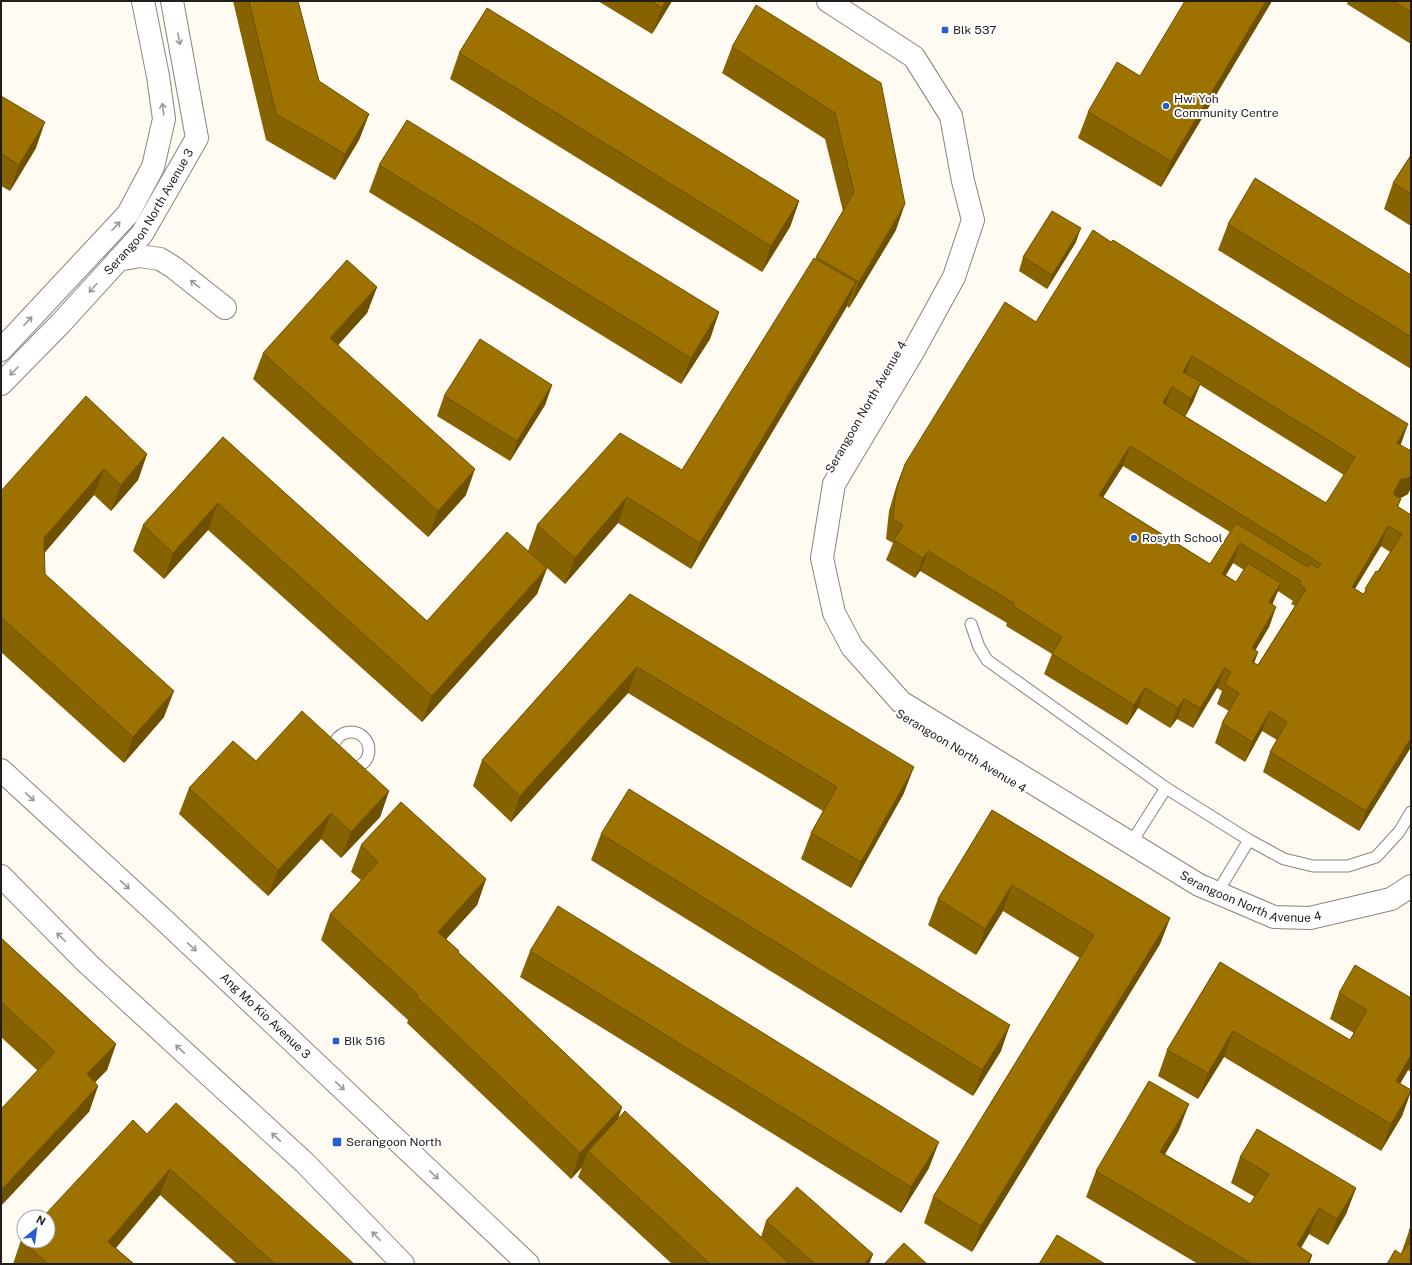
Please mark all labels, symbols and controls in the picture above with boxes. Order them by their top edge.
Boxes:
place label: Blk 537 [953,23,997,37]
marker: Blk 537 [940,25,950,35]
one-way arrow [176,32,184,45]
place label: Hwi Yoh Community Centre [1174,92,1279,120]
marker: Hwi Yoh Community Centre [1161,101,1171,111]
one-way arrow [159,103,167,116]
street label: Serangoon North Avenue 3 [101,146,196,278]
one-way arrow [112,221,121,231]
one-way arrow [189,280,200,289]
one-way arrow [88,283,98,293]
one-way arrow [23,316,32,326]
street label: Serangoon North Avenue 4 [822,338,910,475]
one-way arrow [9,366,19,376]
place label: Rosyth School [1142,531,1223,545]
marker: Rosyth School [1129,533,1139,543]
street label: Serangoon North Avenue 4 [893,706,1029,796]
one-way arrow [25,792,35,801]
street label: Serangoon North Avenue 4 [1177,868,1323,925]
one-way arrow [120,880,130,889]
one-way arrow [56,932,66,942]
one-way arrow [187,942,197,951]
street label: Ang Mo Kio Avenue 3 [217,970,313,1062]
place label: Blk 516 [344,1034,385,1048]
marker: Blk 516 [331,1036,341,1046]
one-way arrow [175,1044,185,1054]
one-way arrow [335,1081,345,1090]
one-way arrow [271,1132,281,1142]
place label: Serangoon North [346,1135,441,1149]
marker: Serangoon North [331,1136,343,1148]
one-way arrow [429,1170,439,1180]
north arrow [16,1209,56,1249]
text: N [34,1213,48,1228]
one-way arrow [371,1231,381,1241]

